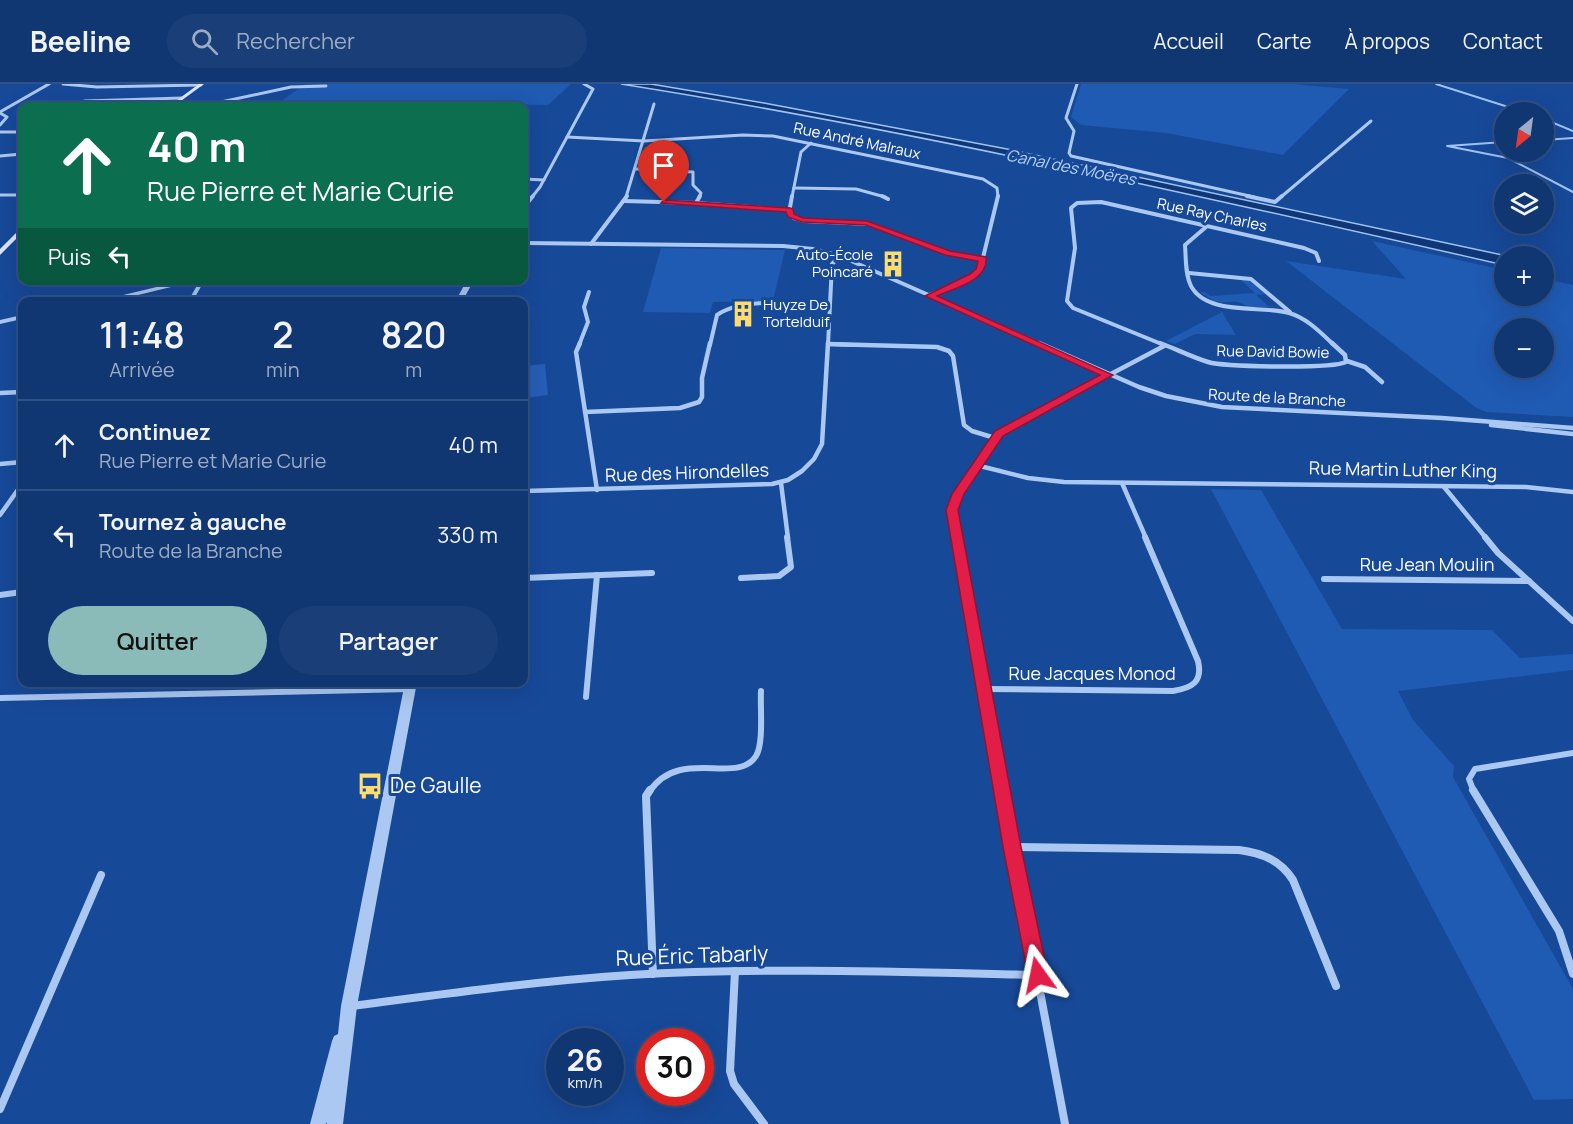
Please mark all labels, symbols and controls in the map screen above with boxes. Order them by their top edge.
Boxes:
search box [167,14,587,68]
text: Beeline [30,22,131,60]
icon: search [188,25,221,58]
text: Rechercher [236,26,355,56]
text: Accueil [1153,27,1224,55]
text: Carte [1257,27,1311,55]
text: À propos [1344,27,1430,55]
text: Contact [1463,27,1543,55]
north arrow [1494,102,1554,162]
map controls [1494,102,1554,378]
text: 40 m [147,117,246,175]
street label: Rue André Malraux [792,117,923,164]
icon: ahead [48,126,126,204]
pin [638,140,689,202]
water label: Canal des Moëres [1004,144,1139,191]
icon: arrive [647,149,680,182]
text: Rue Pierre et Marie Curie [147,172,454,209]
button: layers [1494,174,1554,234]
street label: Rue Ray Charles [1155,193,1269,236]
icon: left [103,240,136,273]
text: Puis [48,242,91,272]
place label: Auto-École Poincaré [796,244,873,282]
button: + [1494,246,1554,306]
building icon: Auto-École Poincaré [878,249,908,279]
place label: Huyze De Tortelduif [763,294,830,332]
building icon: Huyze De Tortelduif [728,299,758,329]
text: 11:48 [99,310,185,359]
text: 2 [272,310,293,359]
text: 820 [381,310,447,359]
button: − [1494,318,1554,378]
street label: Rue David Bowie [1216,340,1330,363]
text: Arrivée [109,356,175,383]
text: min [266,356,300,383]
text: m [405,356,422,383]
street label: Route de la Branche [1208,383,1347,412]
text: Continuez [99,417,211,447]
icon: ahead [48,429,81,462]
text: 40 m [449,430,498,460]
text: Rue Pierre et Marie Curie [99,447,326,474]
street label: Rue Martin Luther King [1309,455,1497,483]
street label: Rue des Hirondelles [605,457,769,487]
text: Tournez à gauche [99,507,286,537]
icon: left [48,519,81,552]
text: 330 m [437,520,498,550]
text: Route de la Branche [99,537,283,564]
street label: Rue Jean Moulin [1360,552,1494,576]
button: Quitter [48,606,267,675]
button: Partager [279,606,498,675]
street label: Rue Jacques Monod [1008,661,1176,685]
bus stop icon: De Gaulle [355,771,385,801]
place label: De Gaulle [390,771,482,799]
street label: Rue Éric Tabarly [615,938,769,972]
position arrow [1006,943,1070,1007]
speed limit sign: 30 [636,1028,714,1106]
text: 26 [567,1039,603,1080]
text: km/h [568,1072,602,1093]

